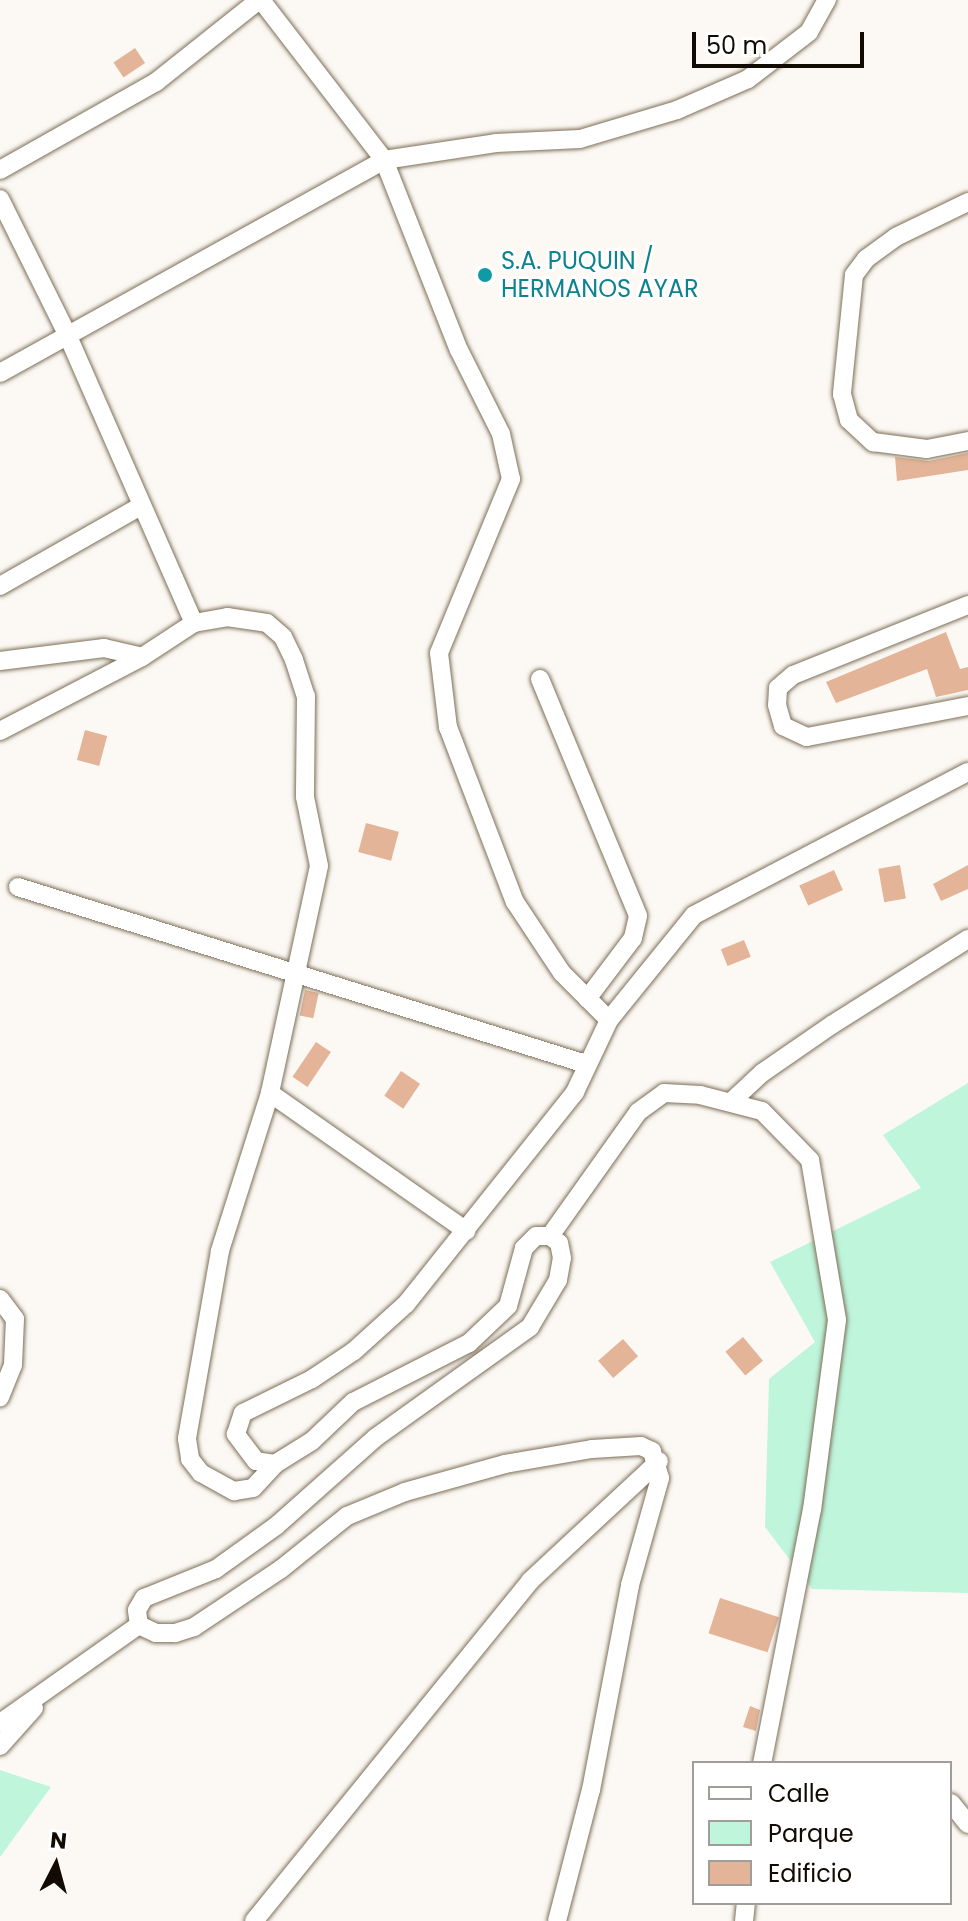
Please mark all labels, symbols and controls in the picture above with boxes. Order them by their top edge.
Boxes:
scale bar [696,16,868,66]
text: 50 m [706,29,767,62]
place label: S.A. PUQUIN / HERMANOS AYAR [501,247,699,303]
marker: S.A. PUQUIN / HERMANOS AYAR [476,266,494,284]
legend [692,1761,952,1905]
text: Calle [768,1777,829,1810]
text: Parque [768,1817,854,1850]
text: N [49,1824,68,1857]
north arrow [16,1825,96,1905]
text: Edificio [768,1857,852,1890]

